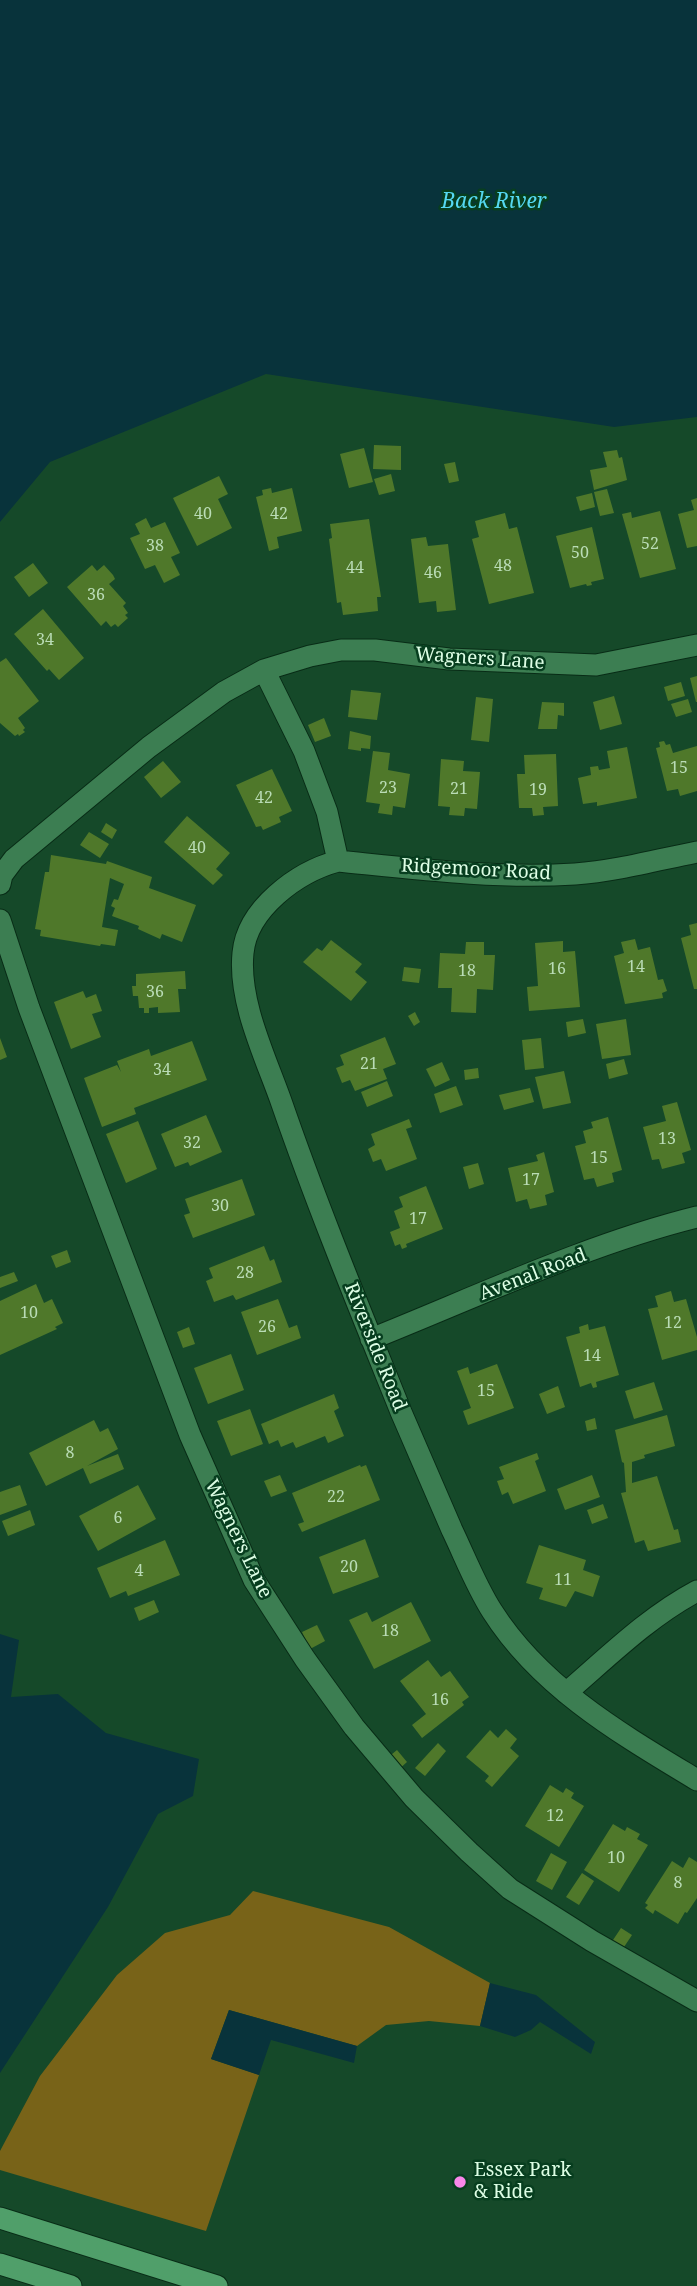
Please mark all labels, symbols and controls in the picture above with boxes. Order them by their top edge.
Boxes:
water label: Back River [441,189,547,215]
house number: 40 [194,504,212,524]
house number: 42 [270,504,288,524]
house number: 52 [641,534,659,554]
house number: 38 [146,536,164,556]
house number: 50 [571,543,589,563]
house number: 48 [494,556,512,576]
house number: 44 [346,558,364,578]
house number: 46 [424,563,442,583]
house number: 36 [87,585,105,605]
house number: 34 [36,630,54,650]
street label: Wagners Lane [415,643,545,675]
house number: 15 [670,758,688,778]
house number: 23 [379,778,397,798]
house number: 21 [450,779,468,799]
house number: 19 [529,780,547,800]
house number: 42 [255,788,273,808]
house number: 40 [188,838,206,858]
street label: Ridgemoor Road [400,855,552,885]
house number: 14 [627,957,645,977]
house number: 16 [548,959,566,979]
house number: 18 [458,961,476,981]
house number: 36 [146,982,164,1002]
house number: 21 [360,1054,378,1074]
house number: 34 [153,1060,171,1080]
house number: 13 [658,1129,676,1149]
house number: 32 [183,1133,201,1153]
house number: 15 [590,1148,608,1168]
house number: 17 [522,1170,540,1190]
house number: 30 [211,1196,229,1216]
house number: 17 [409,1209,427,1229]
street label: Avenal Road [476,1244,590,1306]
house number: 28 [236,1263,254,1283]
street label: Riverside Road [339,1280,411,1414]
house number: 10 [20,1303,38,1323]
house number: 12 [664,1313,682,1333]
house number: 26 [258,1317,276,1337]
house number: 14 [583,1346,601,1366]
house number: 15 [477,1381,495,1401]
house number: 8 [66,1443,74,1463]
street label: Wagners Lane [199,1476,277,1602]
house number: 22 [327,1487,345,1507]
house number: 6 [114,1508,122,1528]
house number: 20 [340,1557,358,1577]
house number: 4 [135,1561,143,1581]
house number: 11 [554,1570,572,1590]
house number: 18 [381,1621,399,1641]
house number: 16 [431,1690,449,1710]
house number: 12 [546,1806,564,1826]
house number: 10 [607,1848,625,1868]
house number: 8 [674,1873,682,1893]
place label: Essex Park & Ride [474,2160,571,2204]
marker: Essex Park & Ride [452,2174,468,2190]

